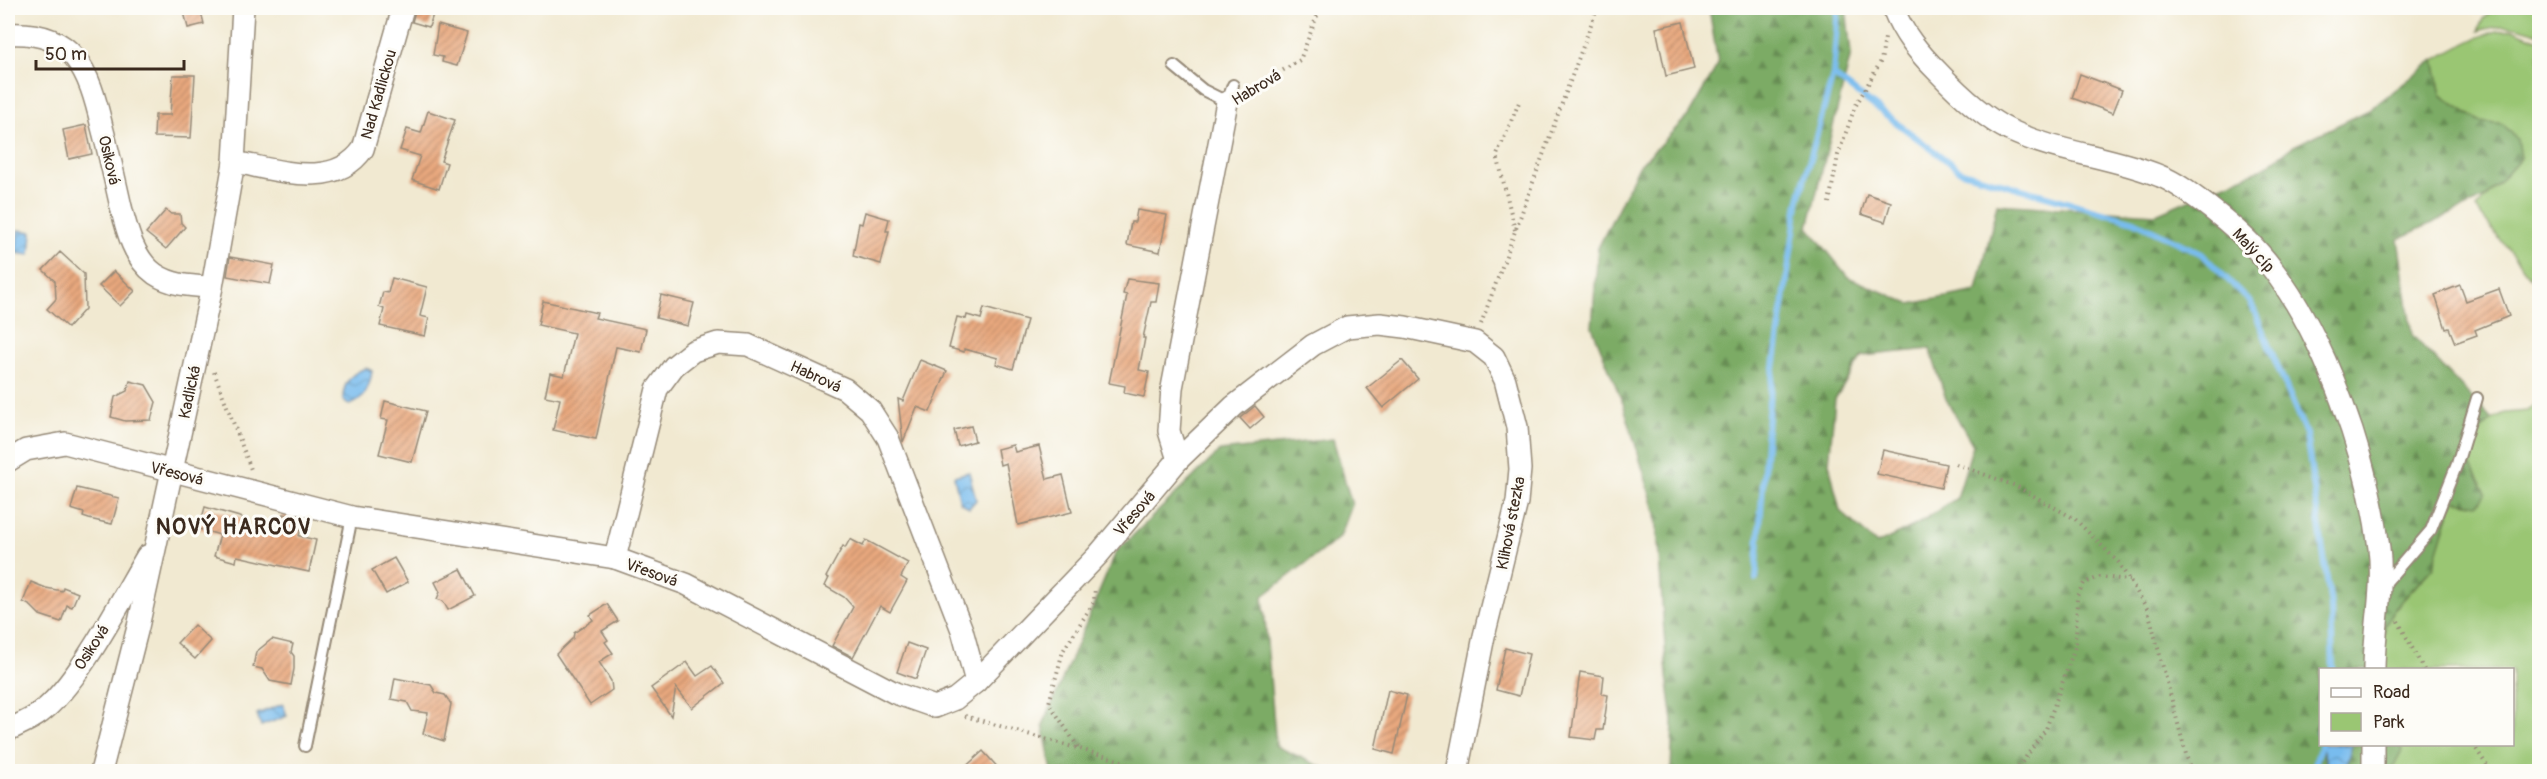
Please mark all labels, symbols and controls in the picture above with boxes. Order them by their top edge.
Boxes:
scale bar [36,33,184,71]
text: 50 m [45,43,87,66]
street label: Nad Kadlickou [357,47,401,142]
street label: Habrová [1228,65,1285,110]
street label: Osiková [94,134,124,187]
street label: Malý cíp [2228,224,2279,277]
street label: Habrová [787,356,844,397]
street label: Kadlická [175,364,205,421]
street label: Vřesová [148,458,205,490]
street label: Klihová stezka [1492,475,1530,571]
street label: Vřesová [1109,487,1160,541]
district label: NOVÝ HARCOV [156,513,312,541]
street label: Vřesová [623,554,681,592]
street label: Osiková [70,621,114,674]
legend [2319,668,2514,746]
text: Road [2373,681,2410,704]
text: Park [2373,711,2405,734]

